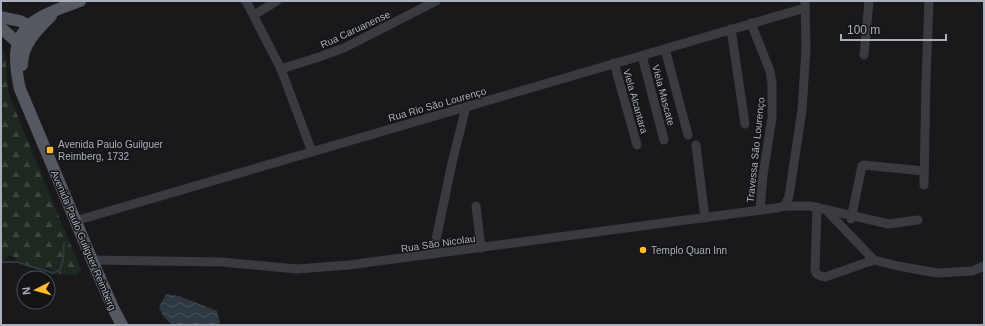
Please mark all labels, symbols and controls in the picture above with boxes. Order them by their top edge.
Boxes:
street label: Rua Caruanense [319,8,392,50]
scale bar [841,16,946,42]
text: 100 m [847,23,880,37]
street label: Viela Mascate [650,63,677,127]
street label: Viela Alcantara [621,68,650,135]
street label: Rua Rio São Lourenço [387,85,488,124]
street label: Travessa São Lourenço [744,96,767,203]
place label: Avenida Paulo Guilguer Reimberg, 1732 [58,139,164,162]
marker: Avenida Paulo Guilguer Reimberg, 1732 [45,145,55,155]
street label: Avenida Paulo Guilguer Reimberg [49,169,118,312]
street label: Rua São Nicolau [400,233,476,254]
marker: Templo Quan Inn [638,245,648,255]
place label: Templo Quan Inn [651,245,727,256]
north arrow [16,270,56,310]
text: N [20,286,32,296]

